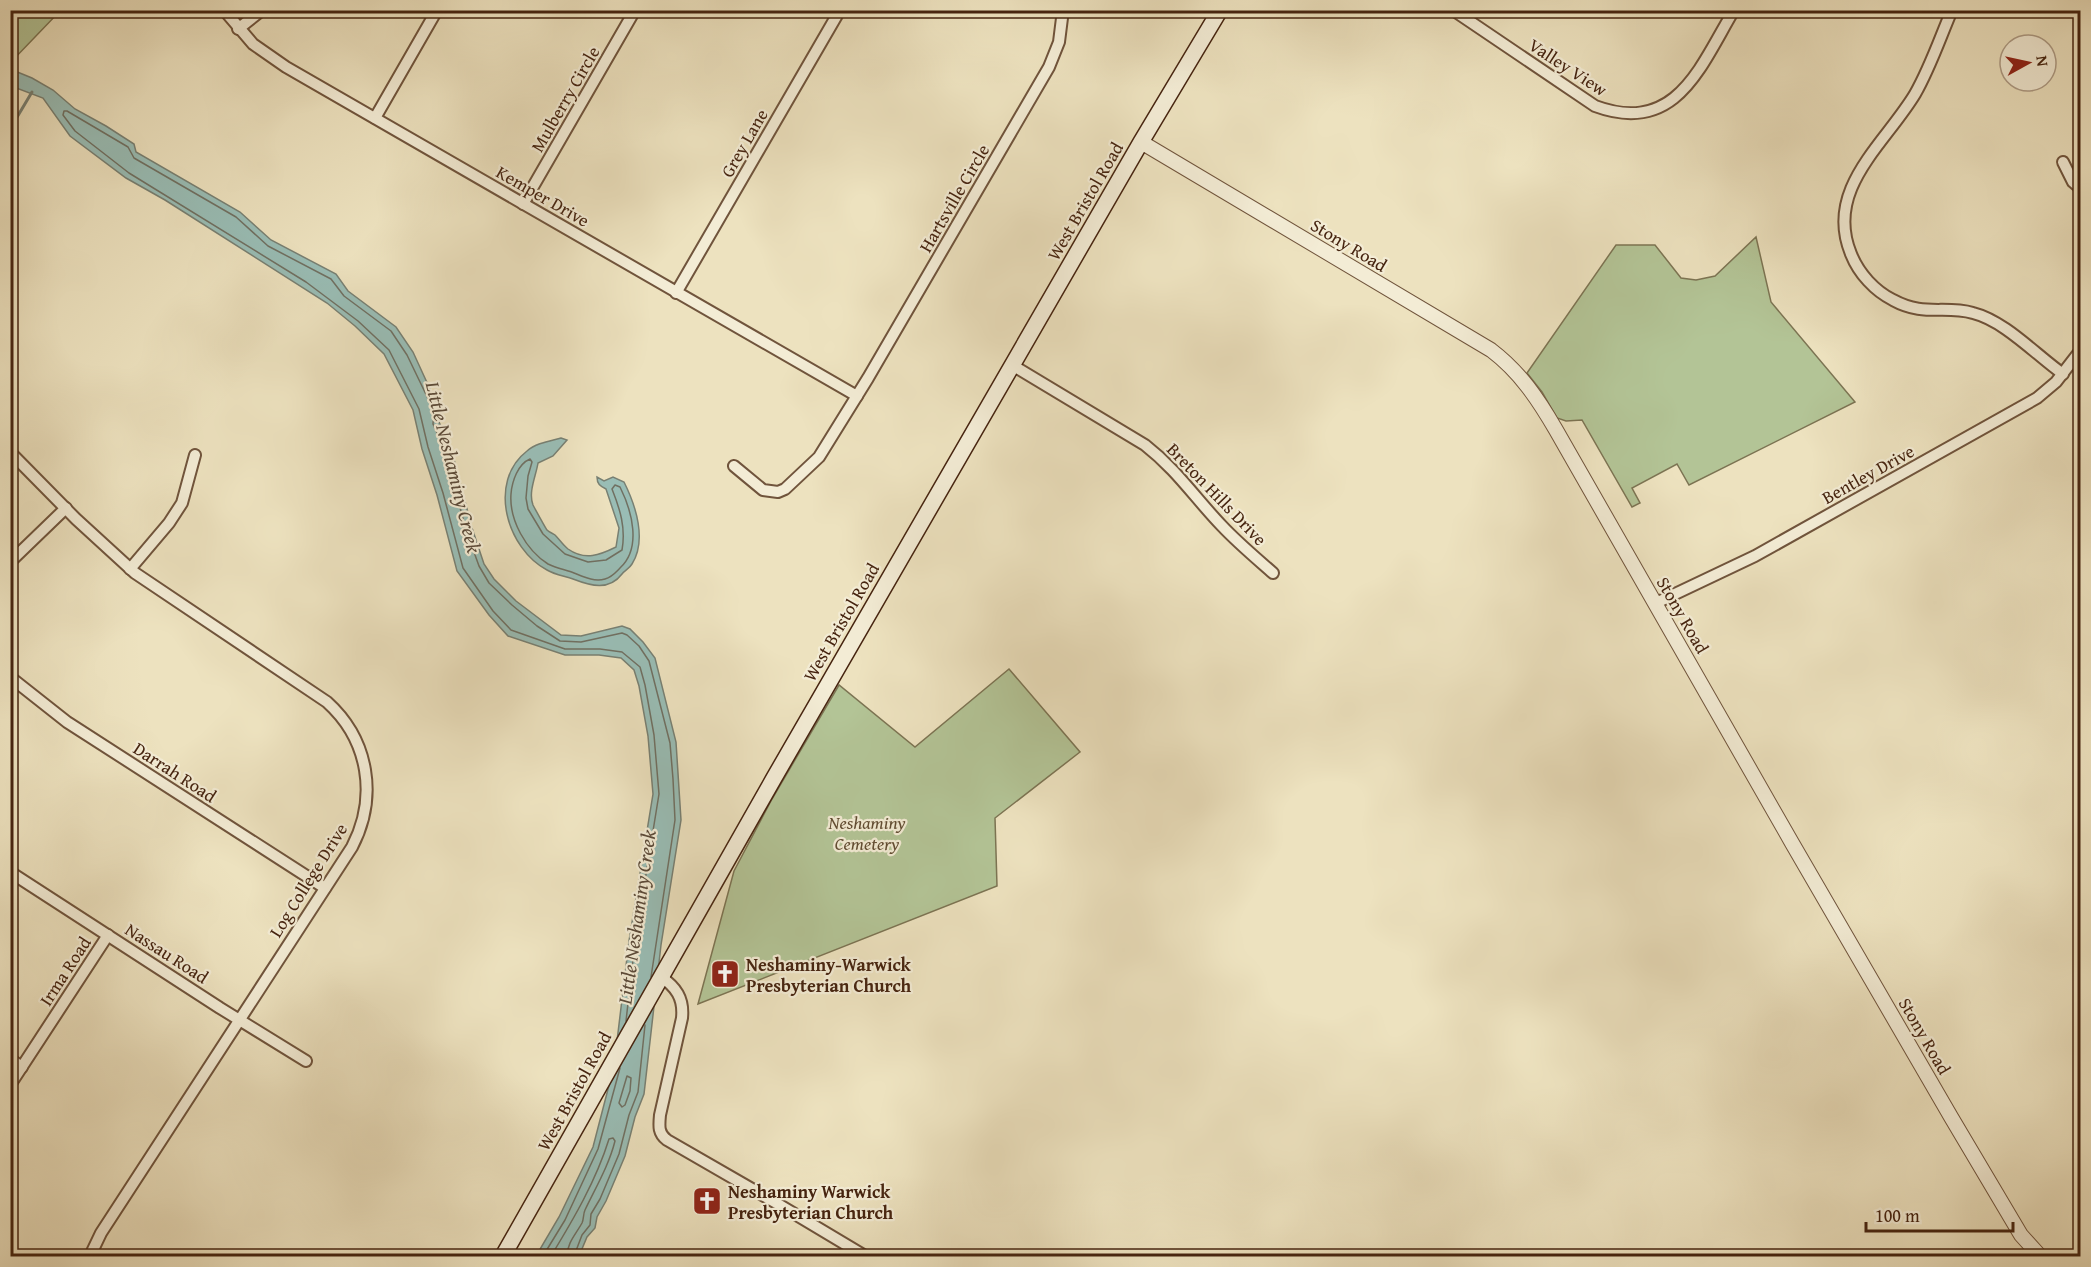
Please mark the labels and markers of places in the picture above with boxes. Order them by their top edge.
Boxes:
place label: Neshaminy-Warwick Presbyterian Church [746,951,912,999]
church icon: Neshaminy-Warwick Presbyterian Church [709,958,741,990]
place label: Neshaminy Warwick Presbyterian Church [728,1178,894,1226]
church icon: Neshaminy Warwick Presbyterian Church [691,1185,723,1217]

